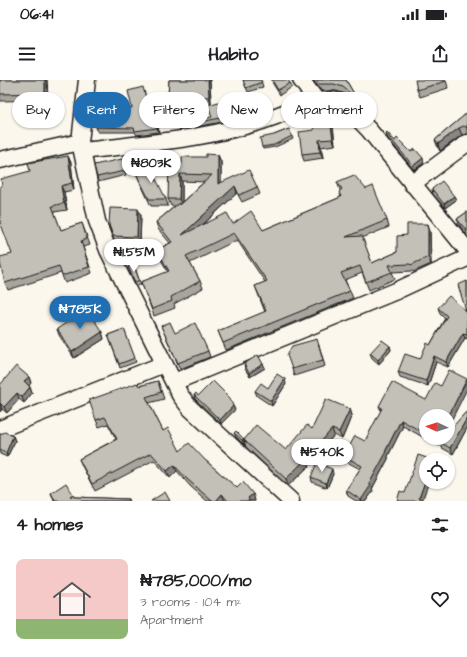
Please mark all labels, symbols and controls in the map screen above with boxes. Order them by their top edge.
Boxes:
text: 06:41 [20,4,54,25]
text: Habito [208,42,259,67]
icon: menu [16,43,38,65]
icon: share [429,43,451,65]
chip: Buy [12,92,65,128]
chip: Rent [73,92,131,128]
chip: Filters [139,92,209,128]
chip: New [217,92,273,128]
chip: Apartment [281,92,377,128]
pin: ₦803K [123,150,179,184]
text: ₦803K [131,154,171,172]
pin: ₦1.55M [101,239,167,273]
text: ₦1.55M [113,243,155,261]
pin: ₦785K [52,296,108,330]
text: ₦785K [59,300,101,318]
north arrow [419,409,455,445]
map controls [419,409,455,489]
pin: ₦540K [294,439,350,473]
text: ₦540K [300,443,344,461]
button: locate [419,453,455,489]
text: 4 homes [16,513,83,537]
icon: filters [429,514,451,536]
text: ₦785,000/mo [140,569,252,593]
icon: home [48,575,96,623]
icon: heart [429,588,451,610]
text: 3 rooms · 104 m² [140,593,241,611]
text: Apartment [140,611,204,629]

